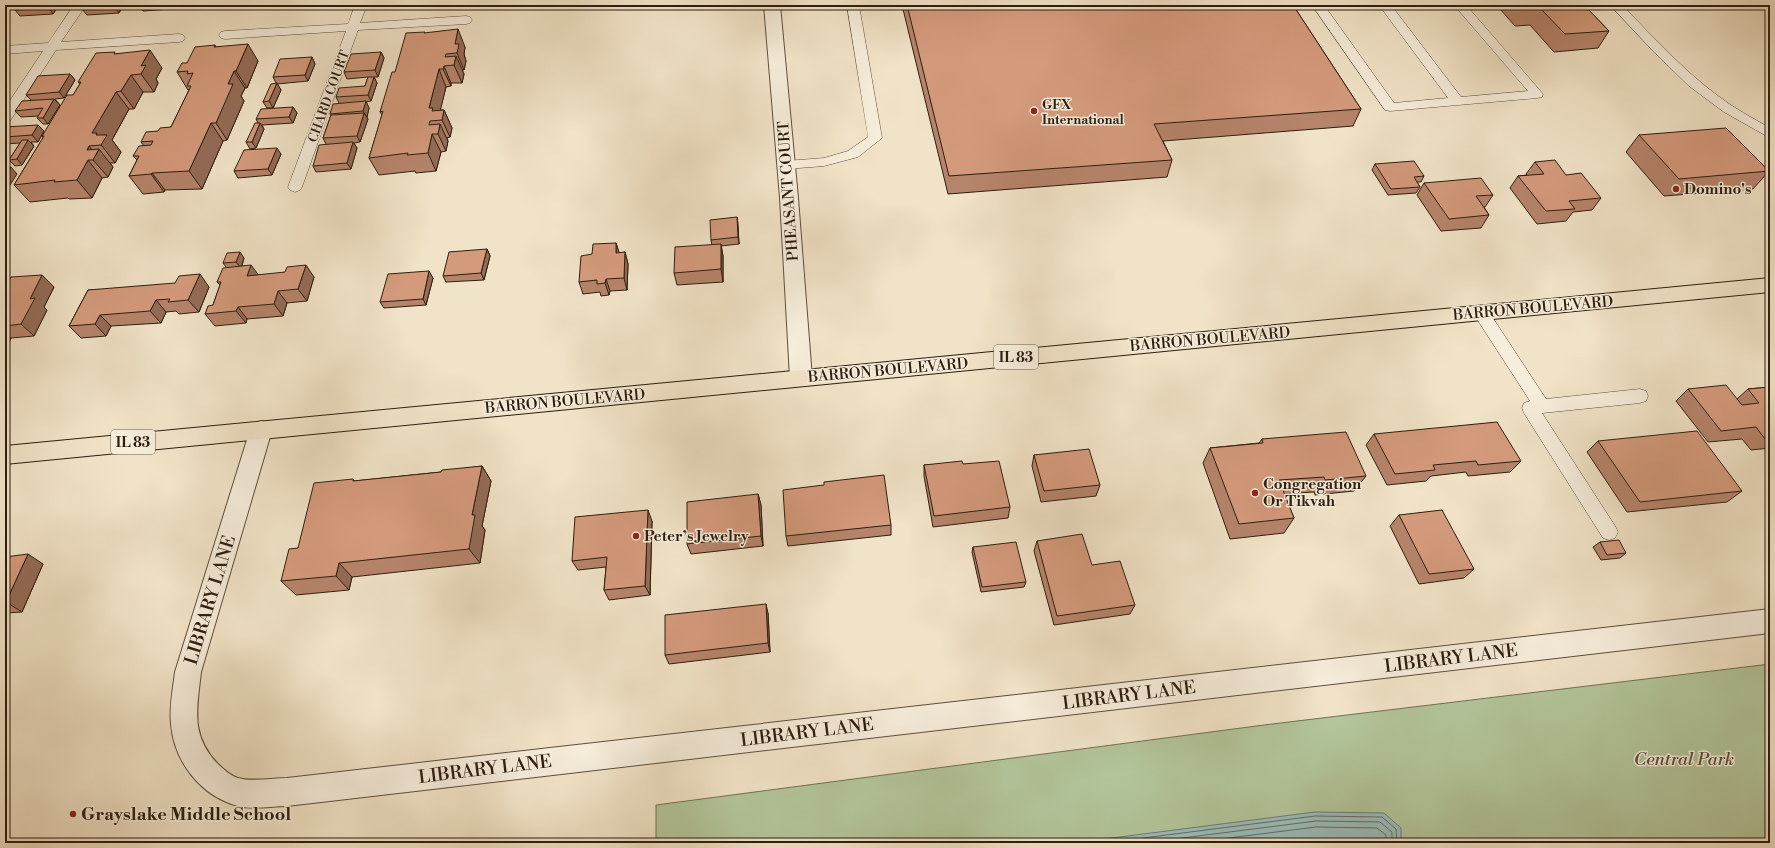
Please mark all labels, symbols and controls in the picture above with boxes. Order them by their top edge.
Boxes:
street label: CHARD COURT [305,48,353,145]
place label: GFX International [1042,97,1125,128]
marker: GFX International [1029,106,1039,116]
street label: PHEASANT COURT [774,120,803,262]
place label: Domino's [1684,180,1751,199]
marker: Domino's [1671,184,1681,194]
street label: BARRON BOULEVARD [1451,292,1614,325]
street label: BARRON BOULEVARD [1128,323,1291,356]
road number: IL 83 [994,345,1038,369]
street label: BARRON BOULEVARD [806,354,969,387]
street label: BARRON BOULEVARD [483,385,646,418]
road number: IL 83 [111,430,155,454]
place label: Congregation Or Tikvah [1263,475,1362,511]
marker: Congregation Or Tikvah [1250,488,1260,498]
place label: Peter’s Jewelry [644,527,749,546]
marker: Peter’s Jewelry [631,531,641,541]
street label: LIBRARY LANE [180,533,241,668]
street label: LIBRARY LANE [1383,639,1519,678]
street label: LIBRARY LANE [1061,676,1197,715]
street label: LIBRARY LANE [739,713,875,752]
park label: Central Park [1634,748,1734,771]
street label: LIBRARY LANE [417,750,553,789]
place label: Grayslake Middle School [81,803,291,826]
marker: Grayslake Middle School [68,809,78,819]

